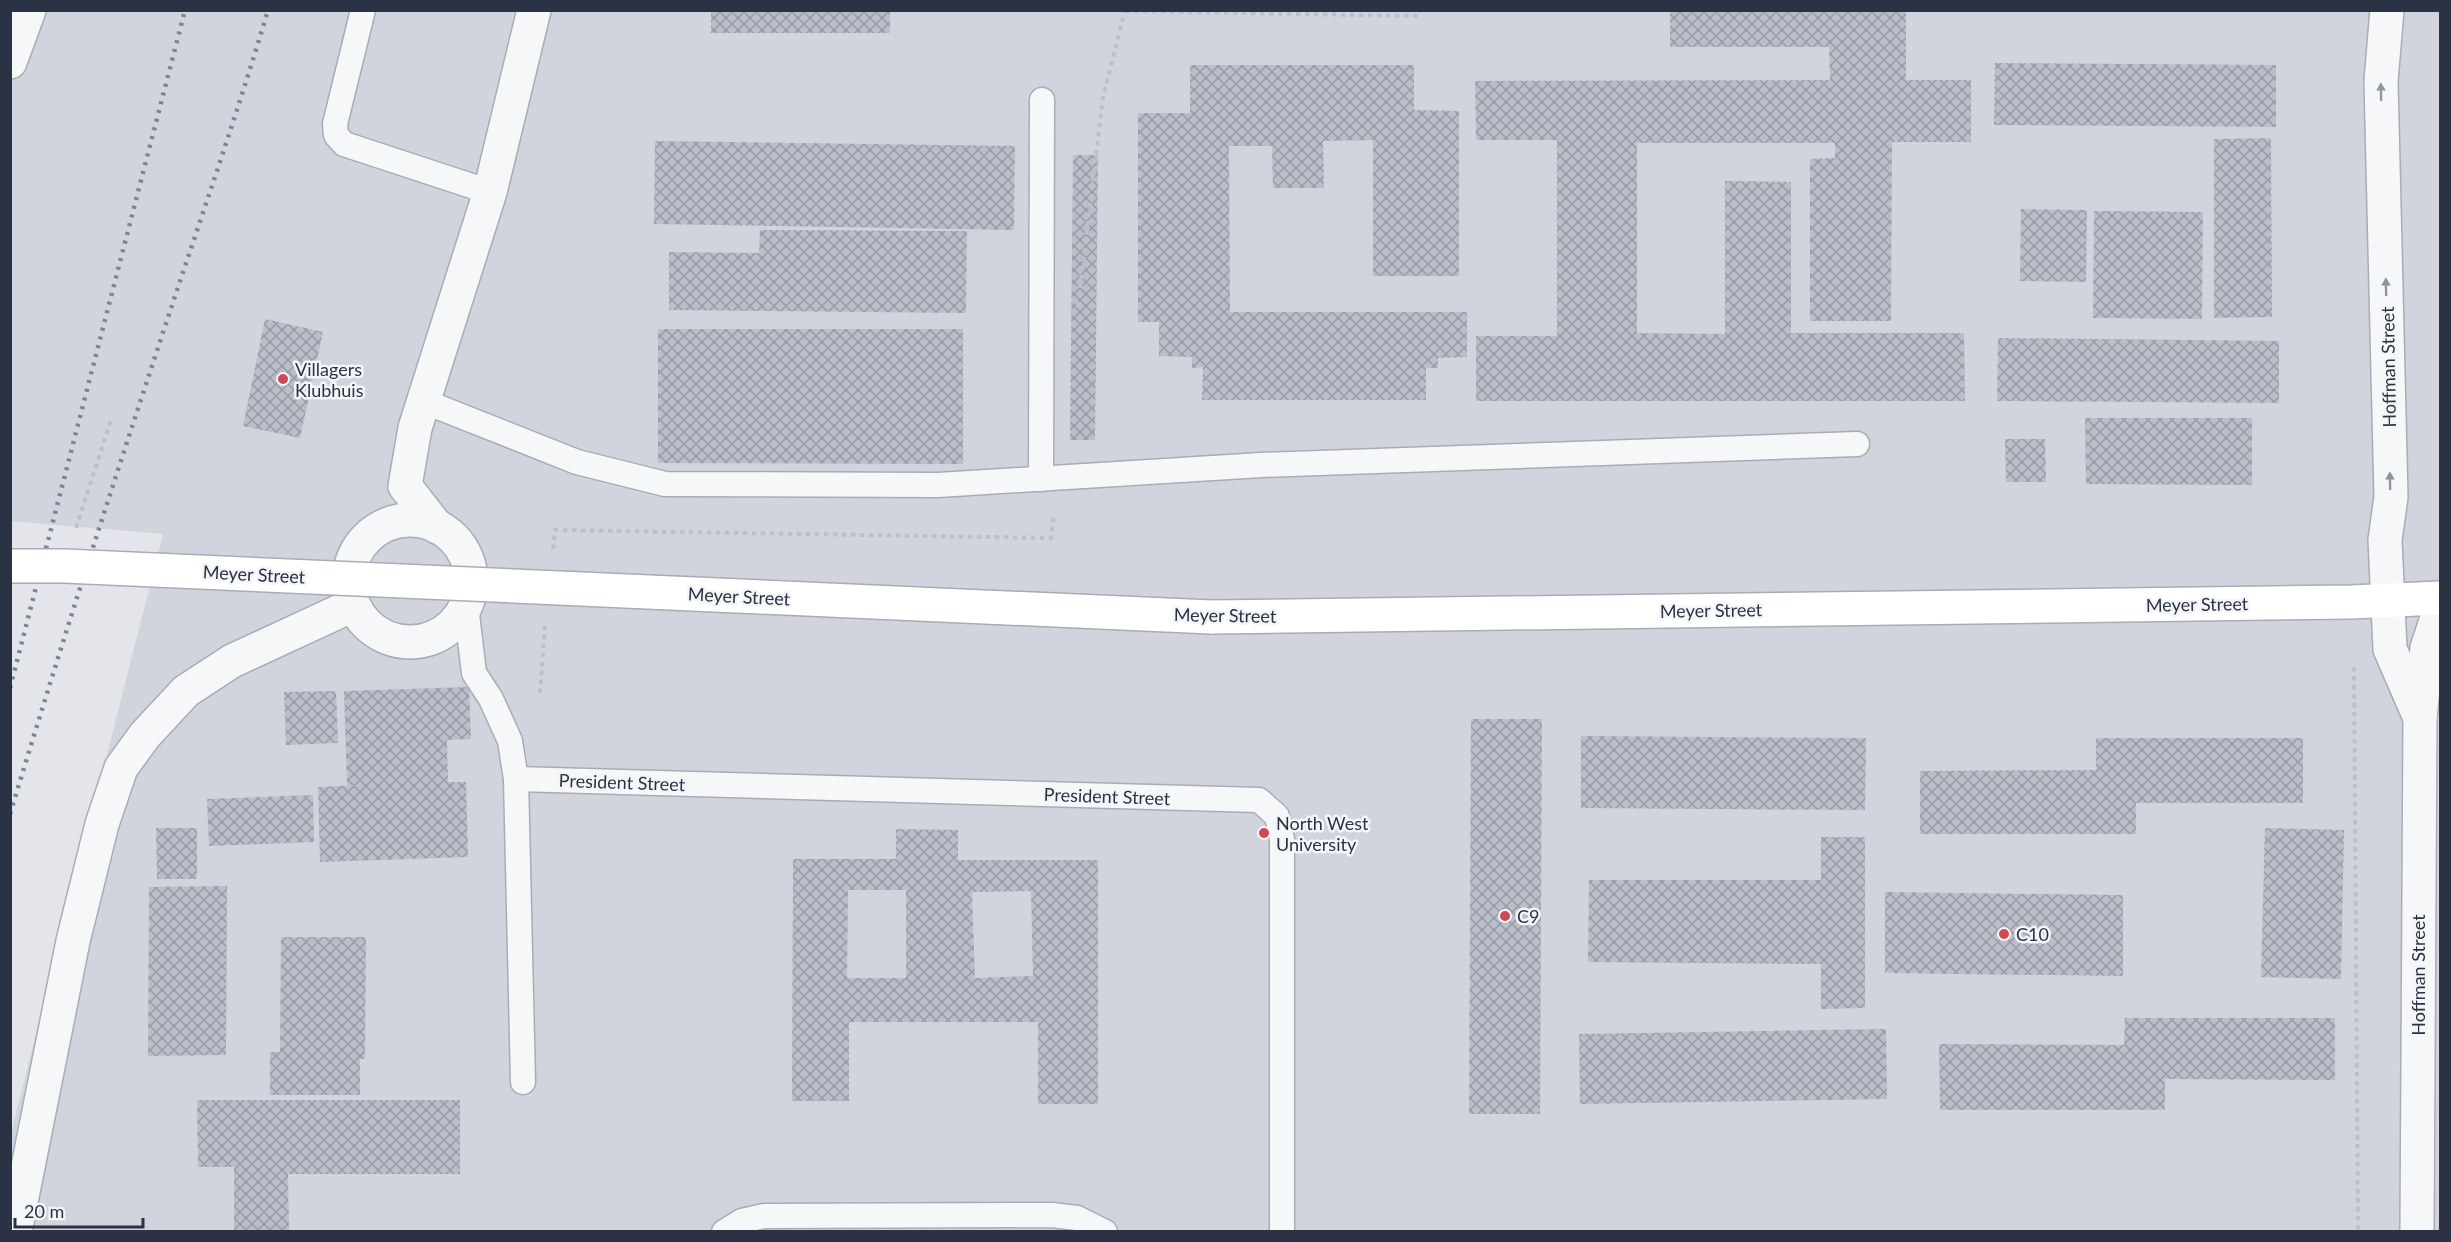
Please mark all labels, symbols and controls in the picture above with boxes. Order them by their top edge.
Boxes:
one-way arrow [2376,82,2386,101]
one-way arrow [2381,277,2390,296]
street label: Hoffman Street [2376,306,2400,428]
place label: Villagers Klubhuis [295,358,364,401]
marker: Villagers Klubhuis [276,372,290,386]
one-way arrow [2386,472,2395,491]
street label: Meyer Street [202,560,306,588]
street label: Meyer Street [687,582,791,610]
street label: Meyer Street [2146,592,2249,616]
street label: Meyer Street [1660,598,1763,622]
street label: Meyer Street [1174,603,1277,627]
street label: President Street [558,769,686,795]
street label: President Street [1043,783,1171,809]
place label: North West University [1276,812,1369,855]
marker: North West University [1257,826,1271,840]
place label: C9 [1517,905,1539,927]
marker: C9 [1498,909,1512,923]
street label: Hoffman Street [2407,914,2429,1036]
place label: C10 [2016,923,2049,945]
marker: C10 [1997,927,2011,941]
scale bar [15,1191,142,1229]
text: 20 m [24,1200,64,1222]

